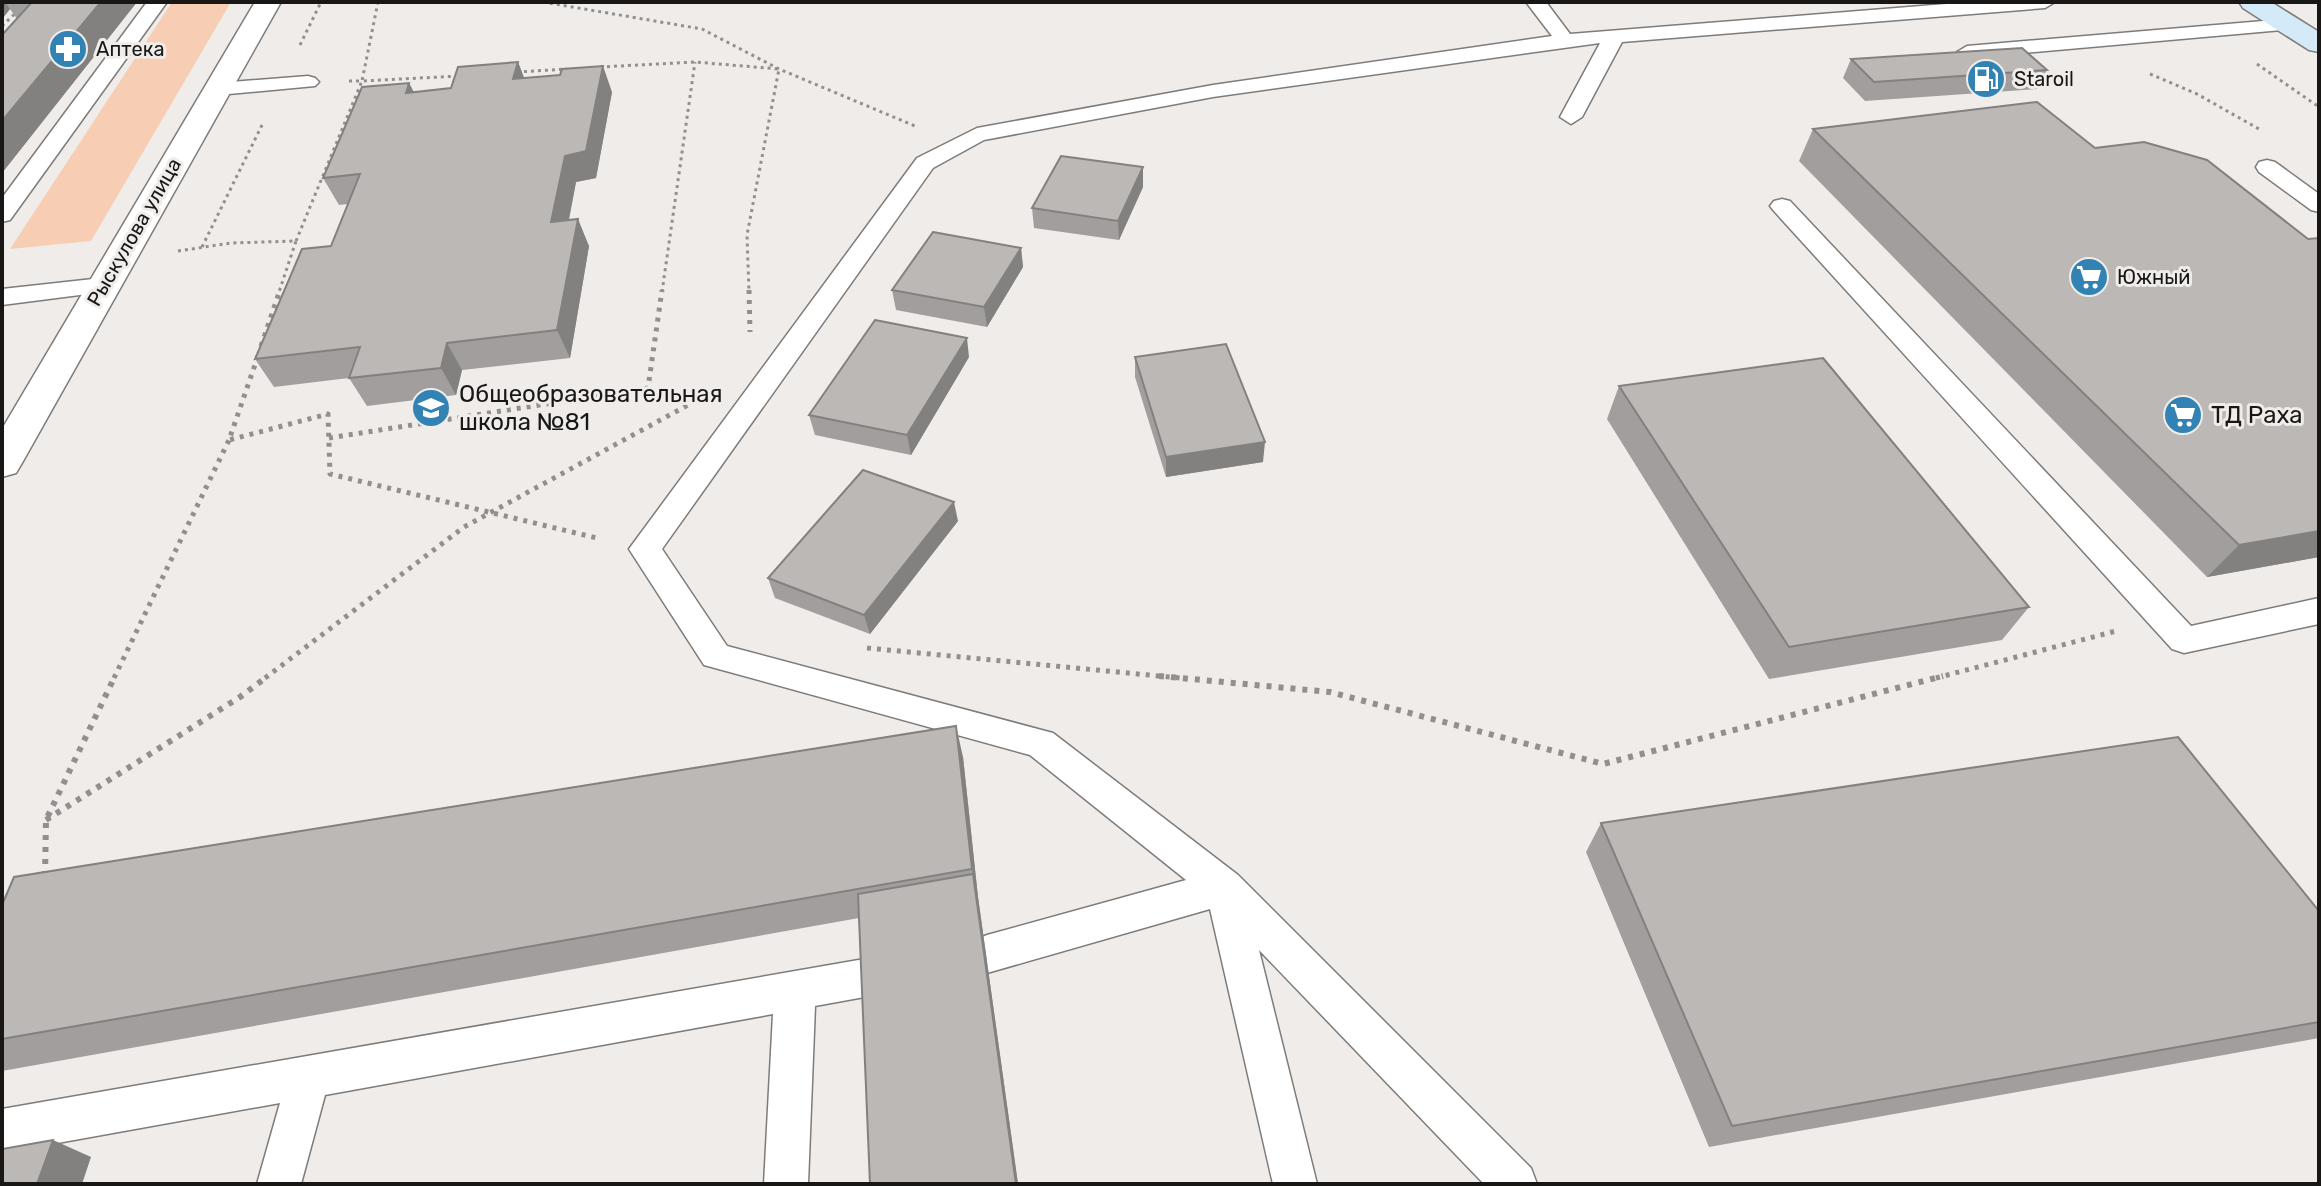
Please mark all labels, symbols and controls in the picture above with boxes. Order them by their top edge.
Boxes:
pharmacy icon: Аптека [47,28,89,70]
place label: Аптека [96,37,164,61]
fuel station icon: Staroil [1965,58,2007,100]
place label: Staroil [2014,67,2074,91]
street label: Рыскулова улица [82,154,186,310]
supermarket icon: Южный [2068,256,2110,298]
place label: Южный [2117,265,2191,289]
place label: Общеобразовательная школа №81 [459,380,723,436]
school or university icon: Общеобразовательная школа №81 [410,387,452,429]
supermarket icon: ТД Раха [2162,394,2204,436]
place label: ТД Раха [2211,401,2303,429]

